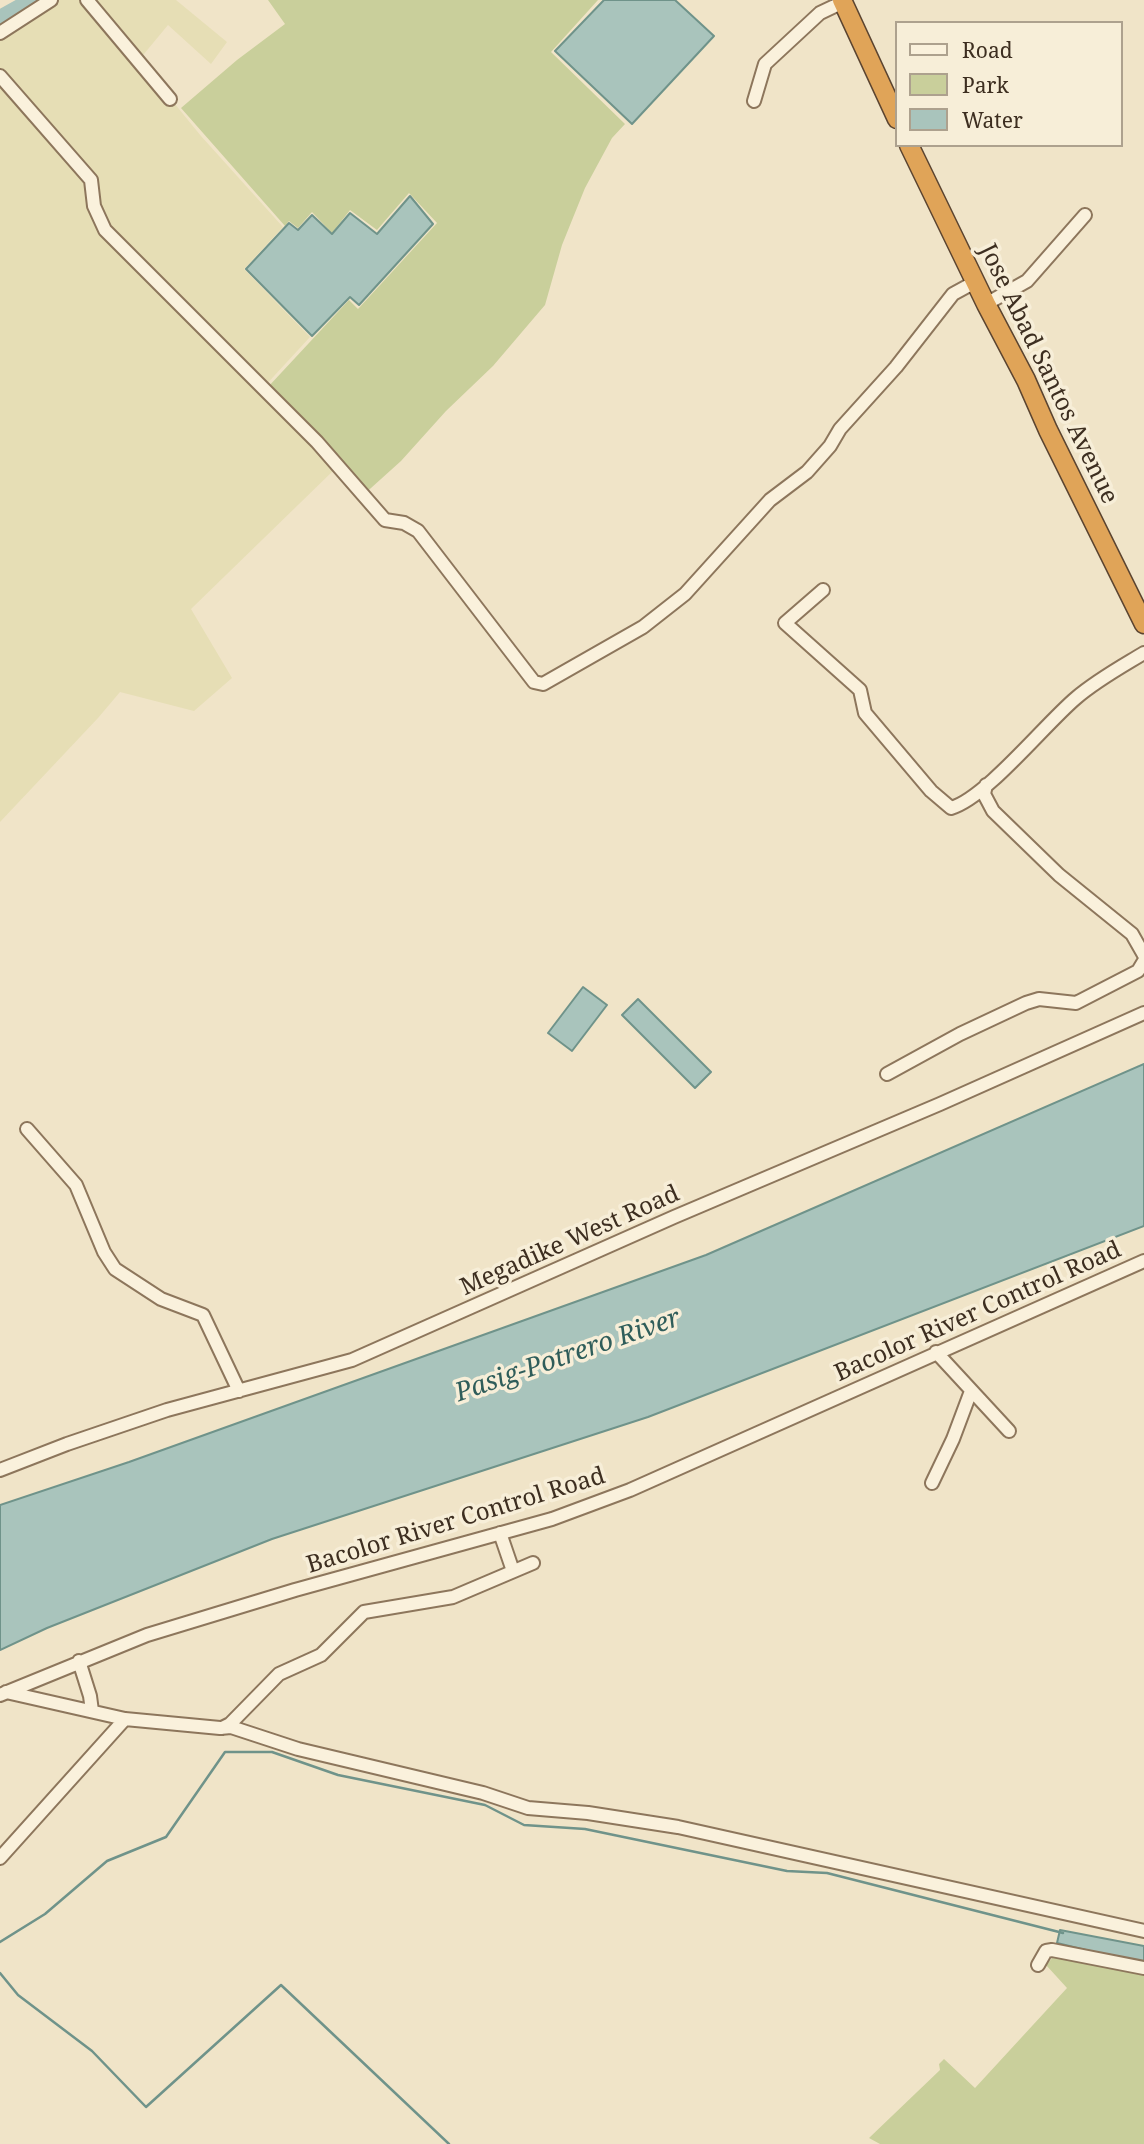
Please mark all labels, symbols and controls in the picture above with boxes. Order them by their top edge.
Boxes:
legend [895,21,1123,147]
text: Road [962,36,1013,64]
text: Park [962,71,1009,99]
text: Water [962,106,1023,134]
street label: Jose Abad Santos Avenue [972,239,1124,509]
street label: Megadike West Road [456,1180,684,1302]
street label: Bacolor River Control Road [830,1236,1126,1388]
water label: Pasig-Potrero River [451,1303,685,1409]
street label: Bacolor River Control Road [303,1462,609,1580]

